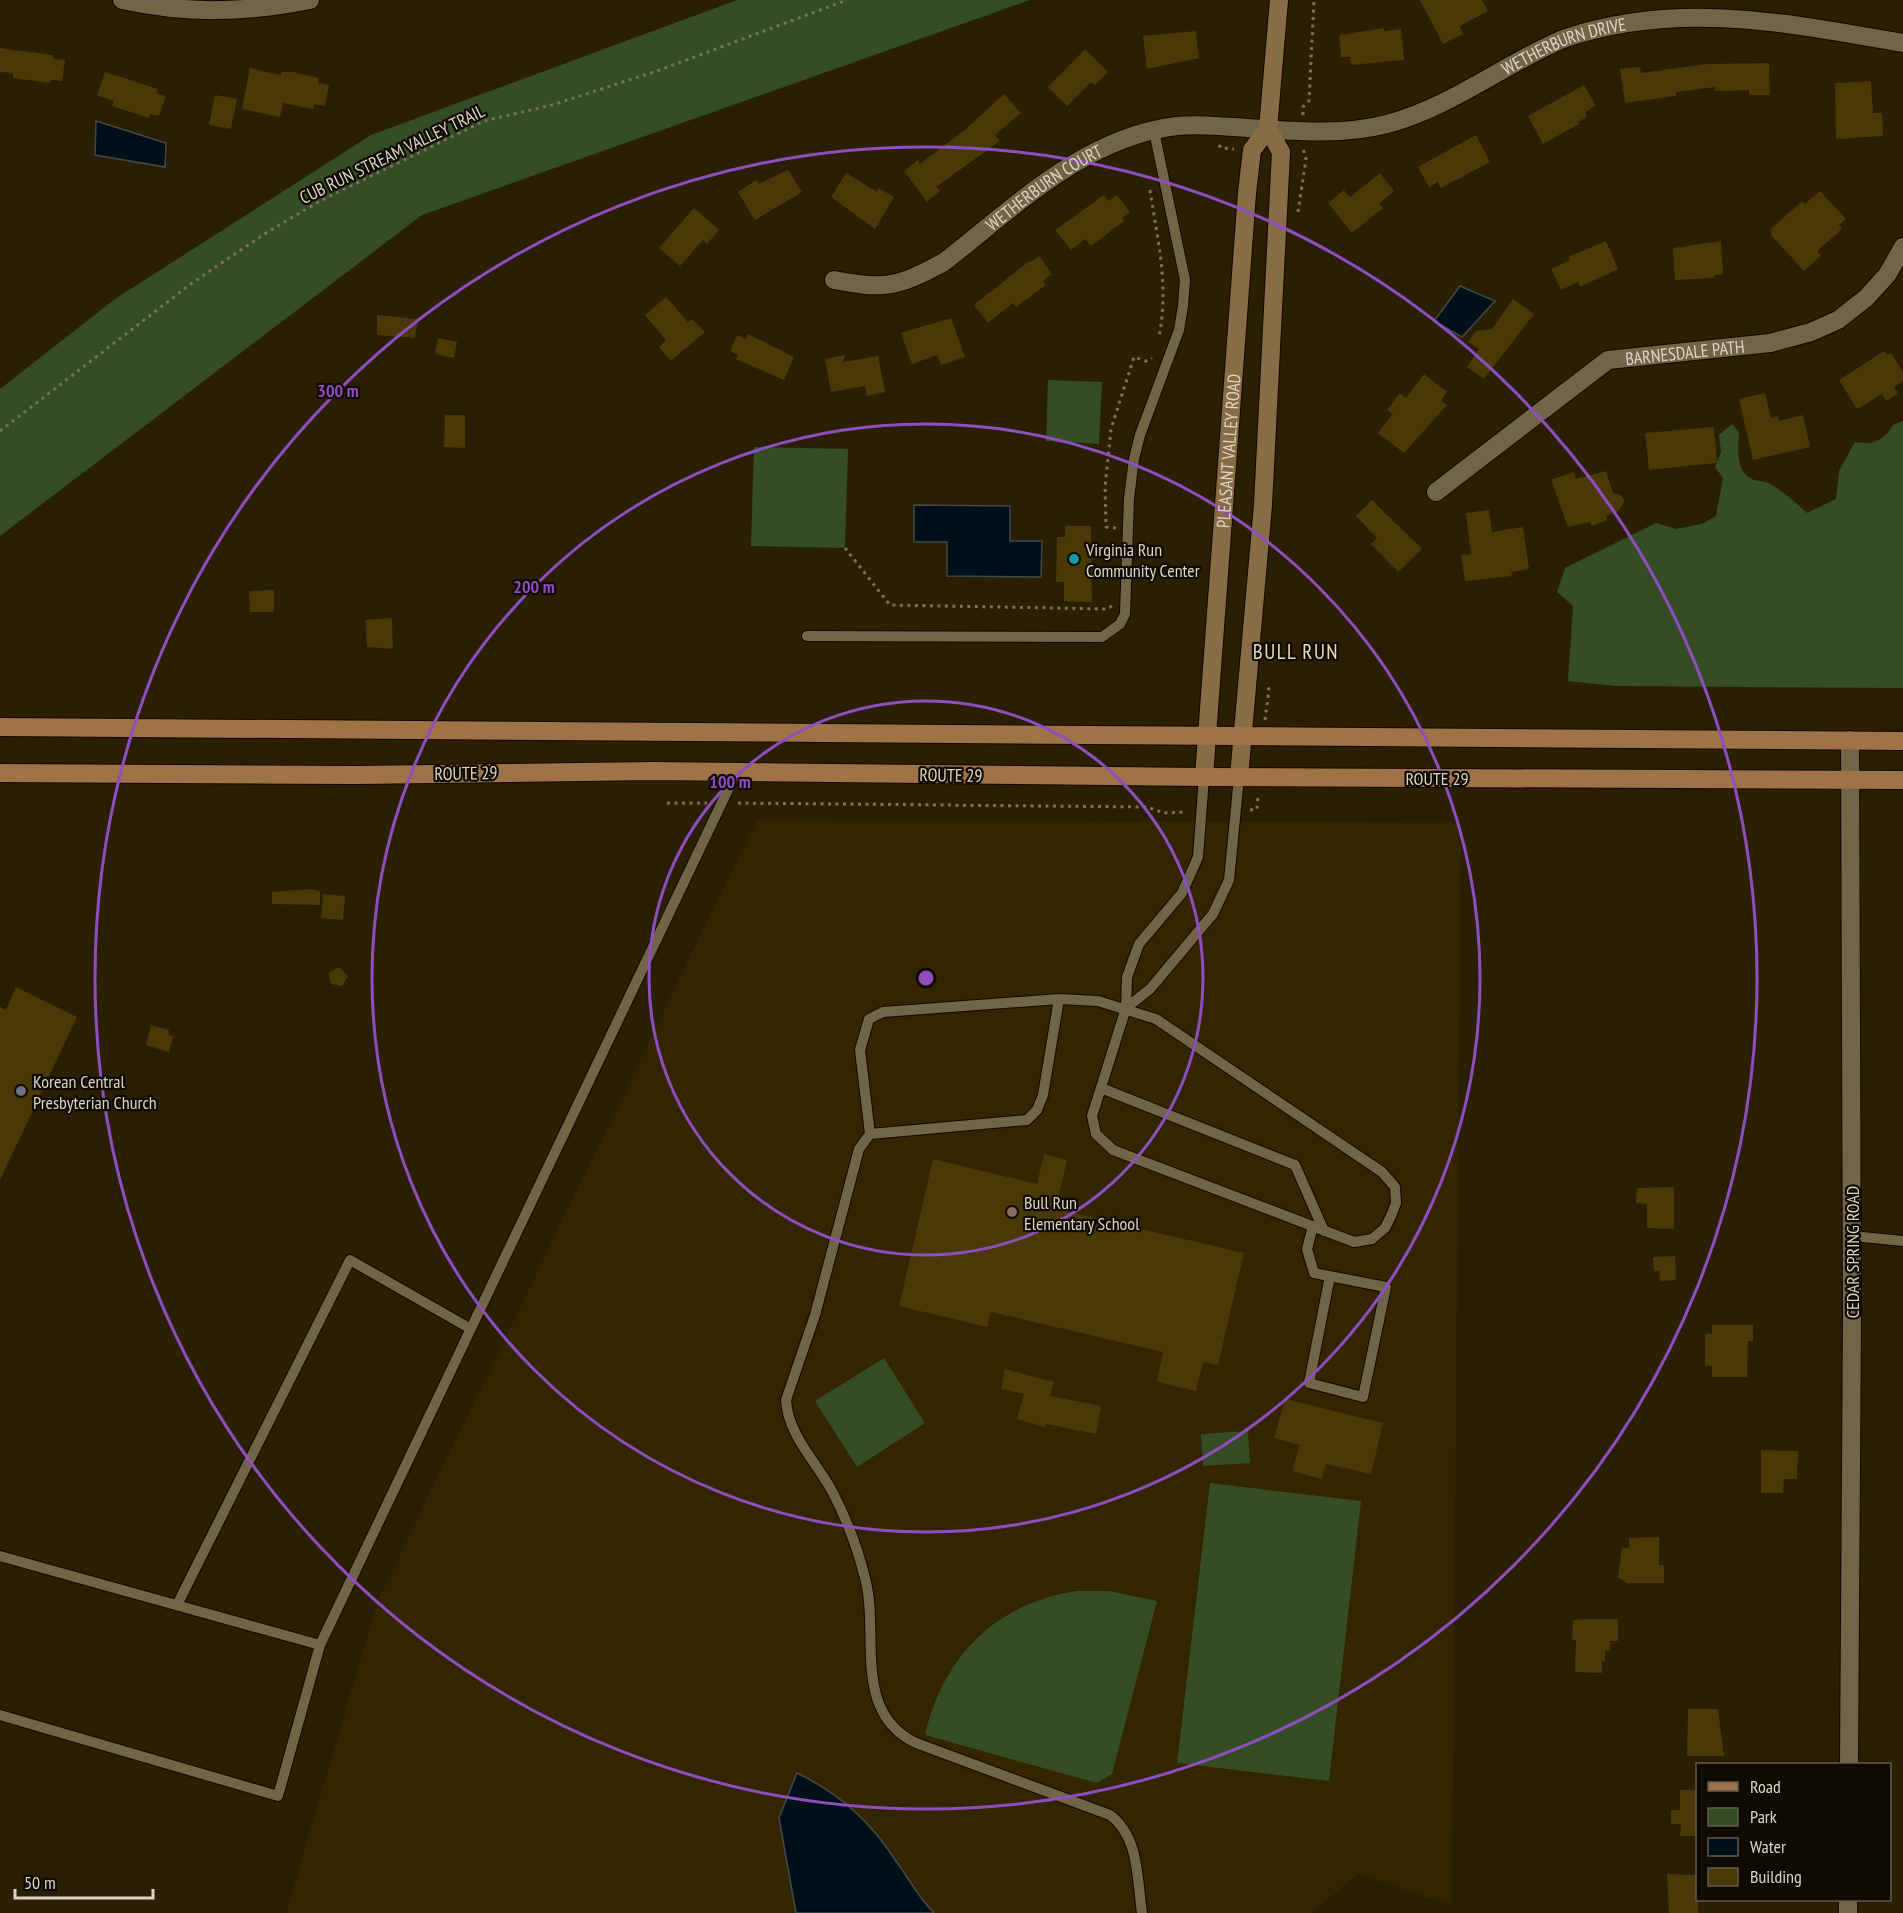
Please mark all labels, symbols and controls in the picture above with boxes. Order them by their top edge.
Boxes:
street label: WETHERBURN DRIVE [1497,12,1628,80]
street label: CUB RUN STREAM VALLEY TRAIL [296,99,489,209]
street label: WETHERBURN COURT [981,139,1106,236]
street label: BARNESDALE PATH [1624,334,1746,370]
street label: PLEASANT VALLEY ROAD [1211,373,1245,529]
text: 300 m [317,379,359,402]
place label: Virginia Run Community Center [1085,538,1200,582]
marker: Virginia Run Community Center [1067,552,1081,566]
text: 200 m [513,575,555,598]
district label: BULL RUN [1253,638,1339,665]
street label: ROUTE 29 [434,761,498,785]
street label: ROUTE 29 [919,763,983,787]
street label: ROUTE 29 [1405,767,1469,790]
text: 100 m [709,770,751,793]
centre of rings [916,968,936,988]
place label: Korean Central Presbyterian Church [33,1070,157,1114]
marker: Korean Central Presbyterian Church [14,1084,28,1098]
street label: CEDAR SPRING ROAD [1841,1186,1864,1318]
place label: Bull Run Elementary School [1024,1191,1140,1235]
marker: Bull Run Elementary School [1005,1205,1019,1219]
legend [1696,1763,1891,1901]
text: Road [1750,1775,1781,1798]
text: Park [1750,1805,1777,1828]
text: Water [1750,1835,1786,1858]
scale bar [15,1862,153,1900]
text: Building [1750,1865,1802,1888]
text: 50 m [24,1871,56,1894]

